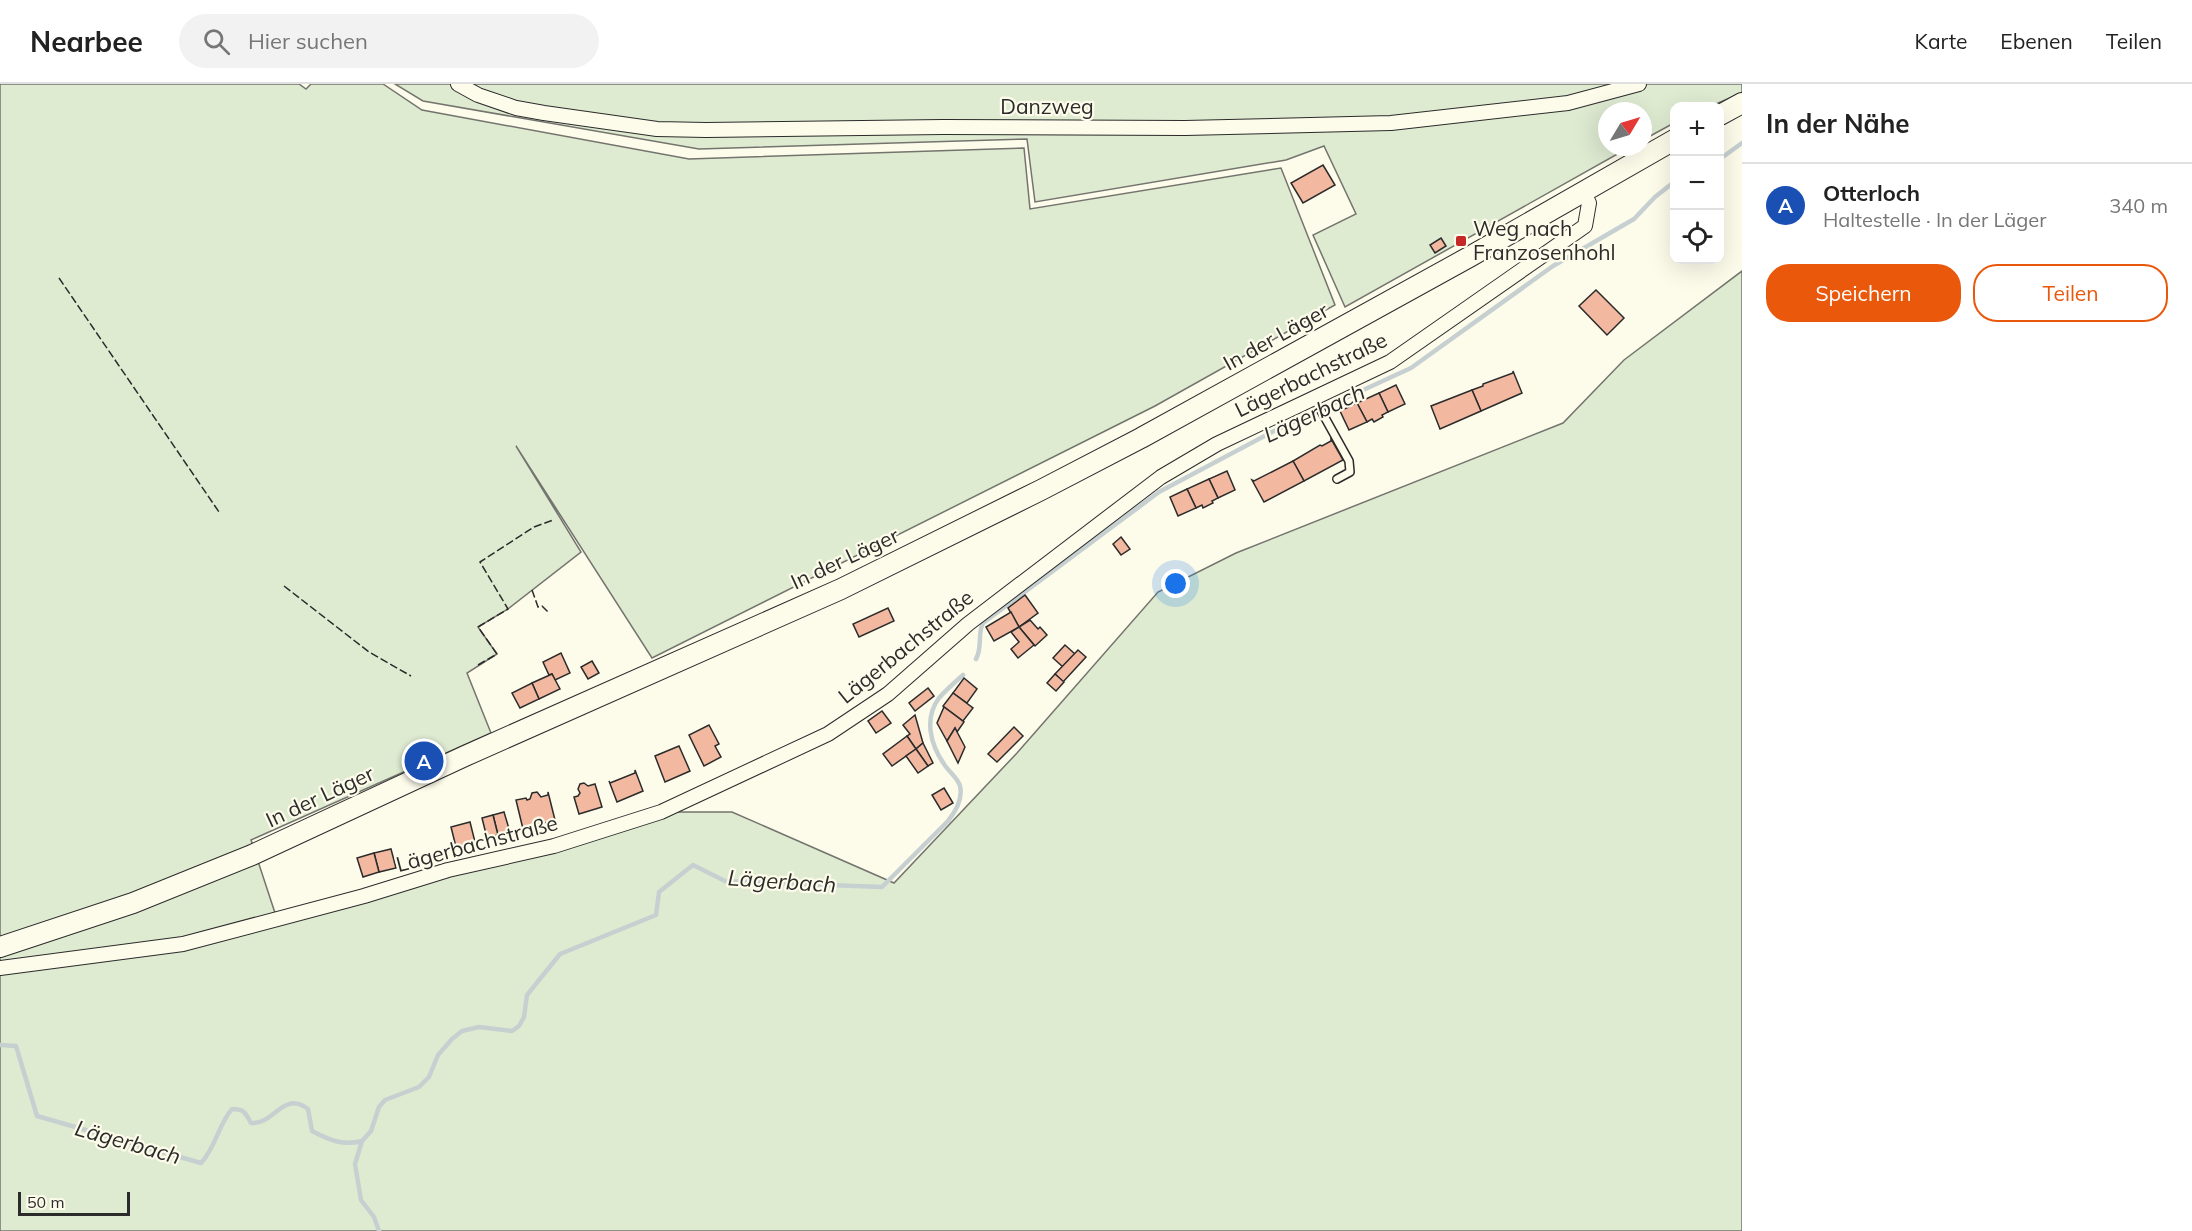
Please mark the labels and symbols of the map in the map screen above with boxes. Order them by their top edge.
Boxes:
street label: Danzweg [1000,93,1094,119]
north arrow [1598,102,1652,156]
place label: Weg nach Franzosenhohl [1473,215,1615,265]
marker: Weg nach Franzosenhohl [1454,234,1468,248]
street label: In der Läger [1218,296,1333,376]
street label: Lägerbachstraße [1231,327,1391,423]
water label: Lägerbach [1259,378,1369,448]
street label: In der Läger [786,522,903,594]
your location [1161,569,1190,598]
street label: Lägerbachstraße [833,584,978,709]
pin: A [404,738,444,784]
street label: In der Läger [261,760,378,832]
street label: Lägerbachstraße [393,809,560,877]
water label: Lägerbach [727,863,837,899]
water label: Lägerbach [72,1114,184,1170]
scale bar [18,1189,130,1216]

